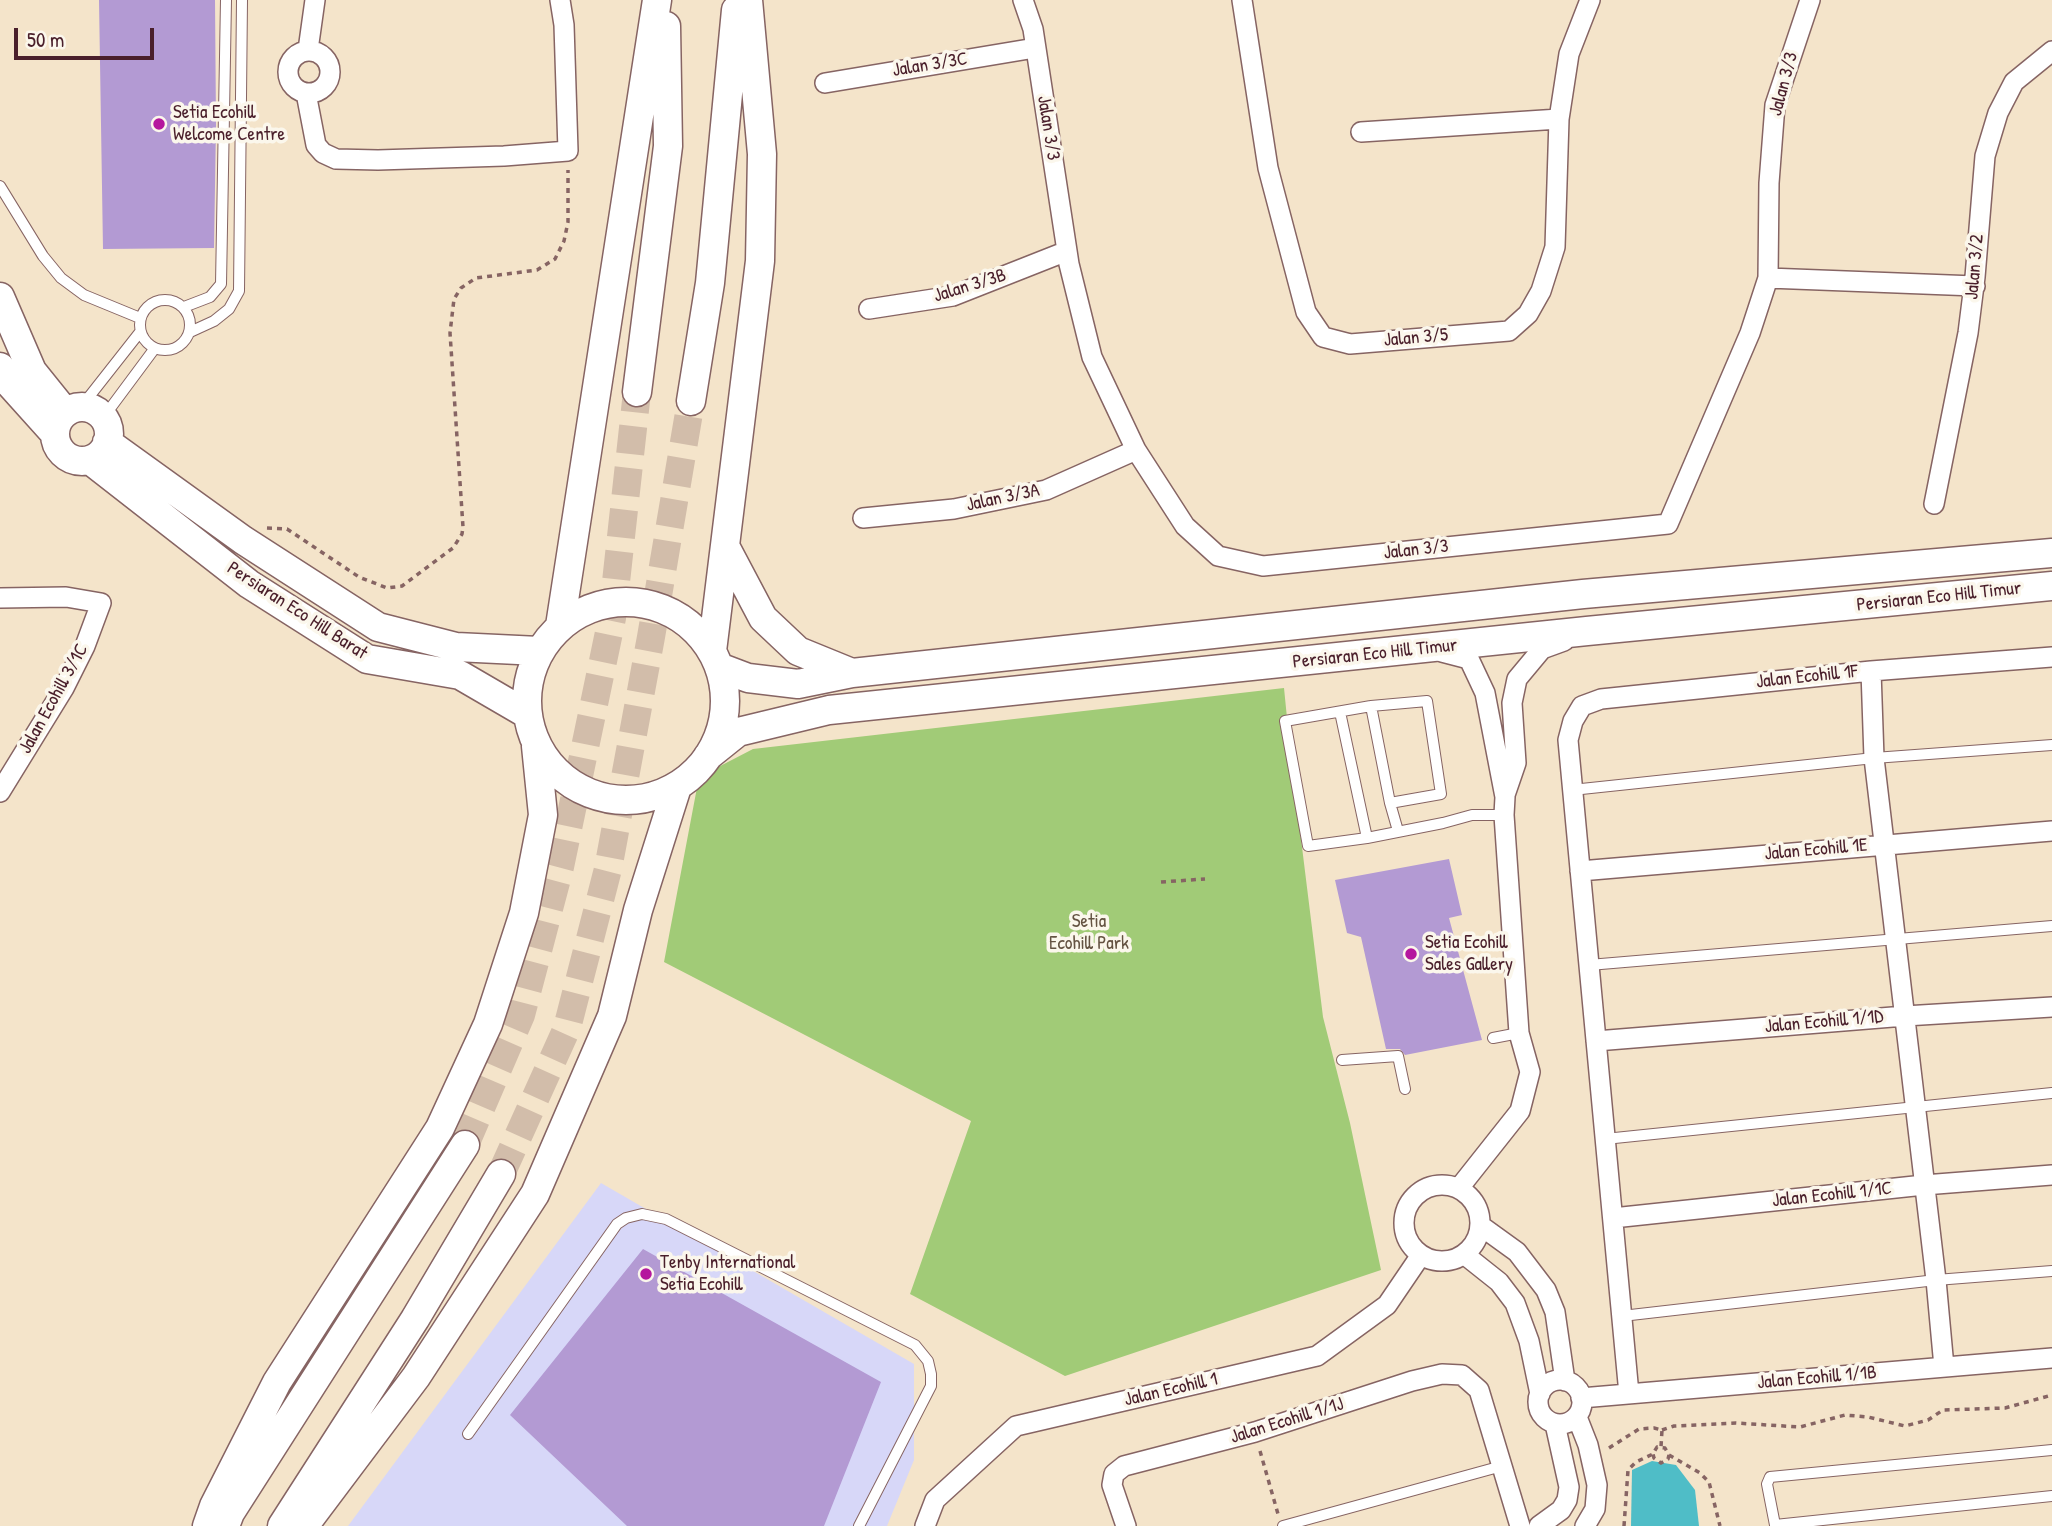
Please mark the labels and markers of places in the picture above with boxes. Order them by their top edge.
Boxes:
place label: Setia Ecohill Welcome Centre [173,102,285,146]
marker: Setia Ecohill Welcome Centre [151,116,167,132]
place label: Setia Ecohill Sales Gallery [1425,932,1513,976]
marker: Setia Ecohill Sales Gallery [1403,946,1419,962]
place label: Tenby International Setia Ecohill [660,1252,795,1296]
marker: Tenby International Setia Ecohill [638,1266,654,1282]

